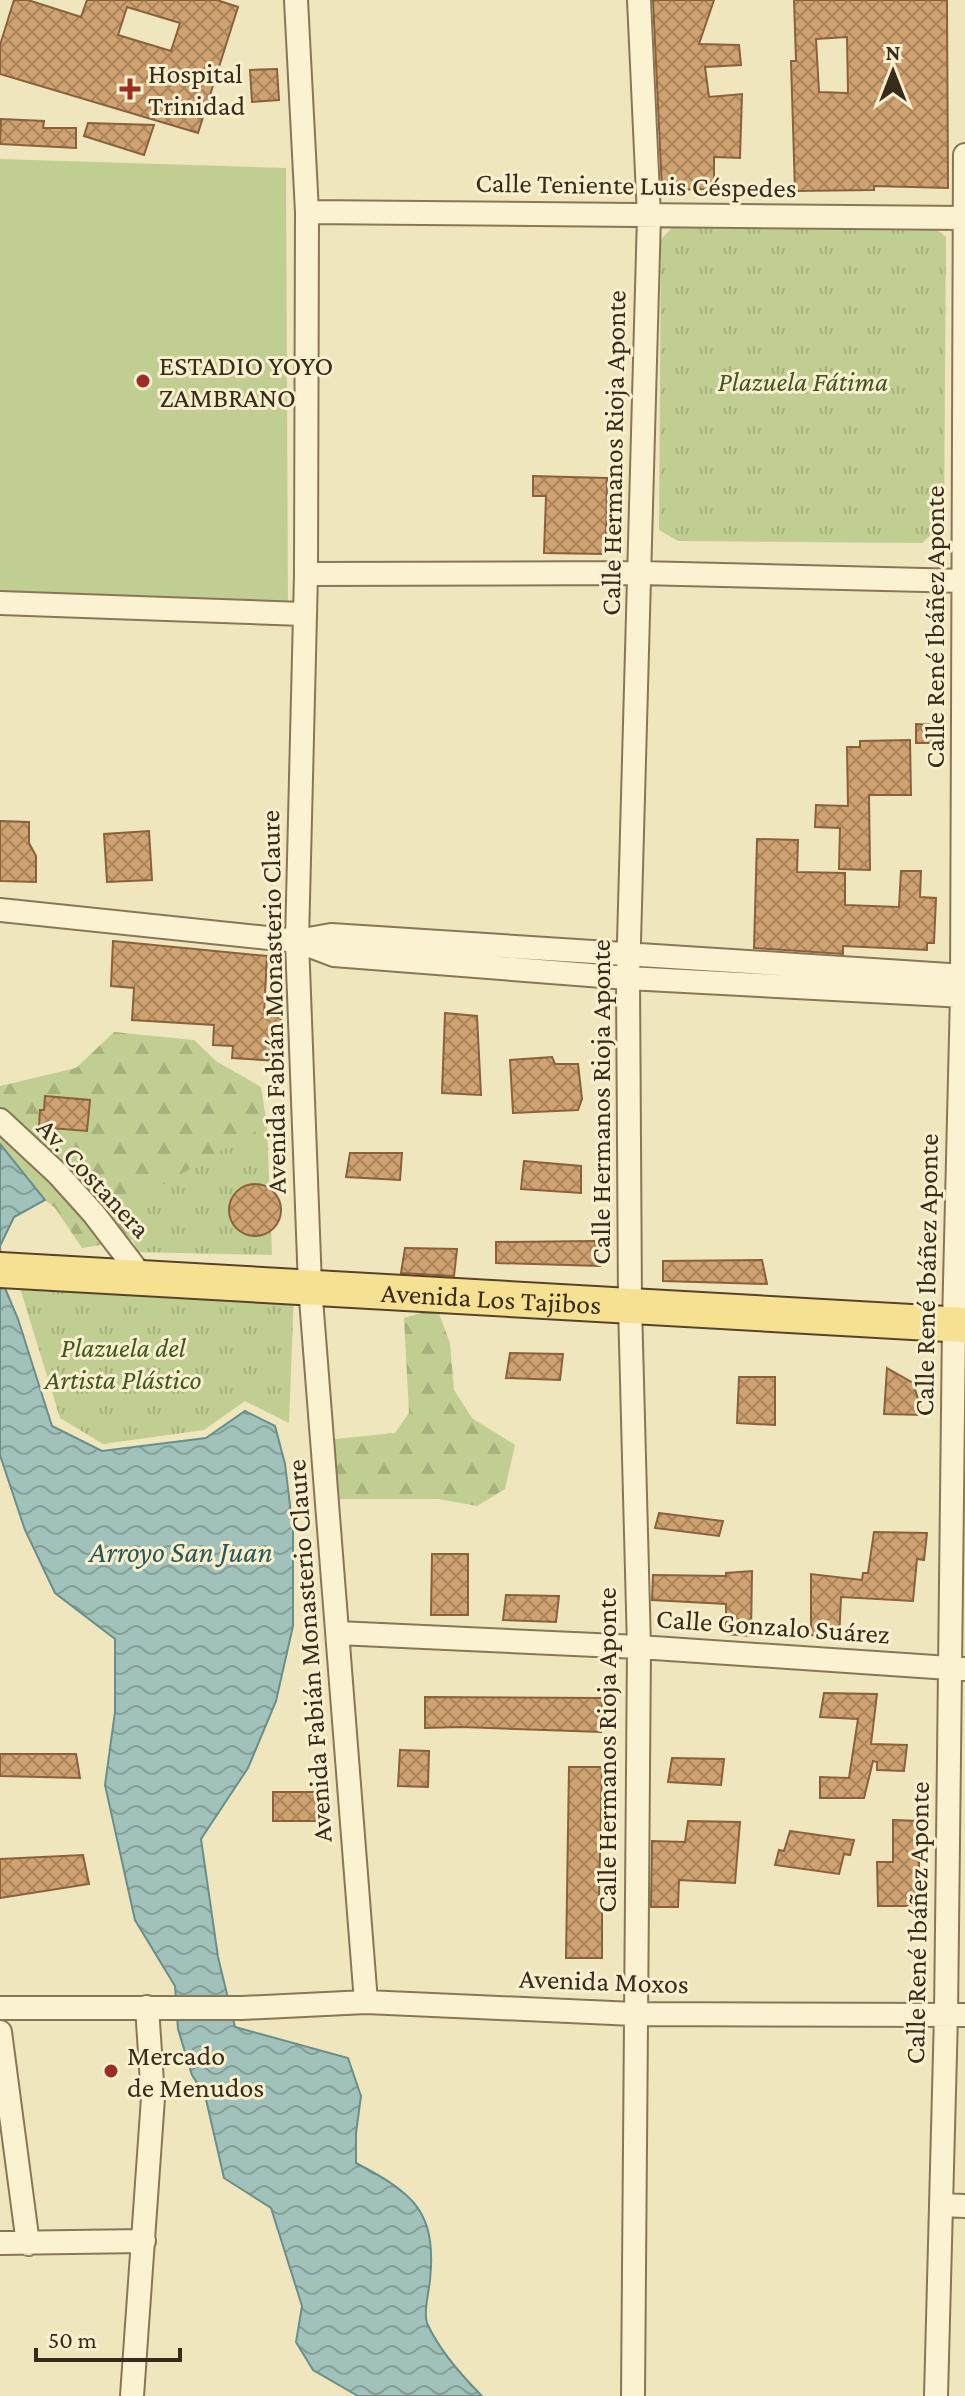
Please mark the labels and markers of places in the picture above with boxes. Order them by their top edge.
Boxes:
place label: Hospital Trinidad [148,58,246,121]
marker: Hospital Trinidad [119,78,141,100]
place label: ESTADIO YOYO ZAMBRANO [159,350,333,413]
marker: ESTADIO YOYO ZAMBRANO [134,372,152,390]
place label: Mercado de Menudos [127,2040,264,2103]
marker: Mercado de Menudos [102,2062,120,2080]

